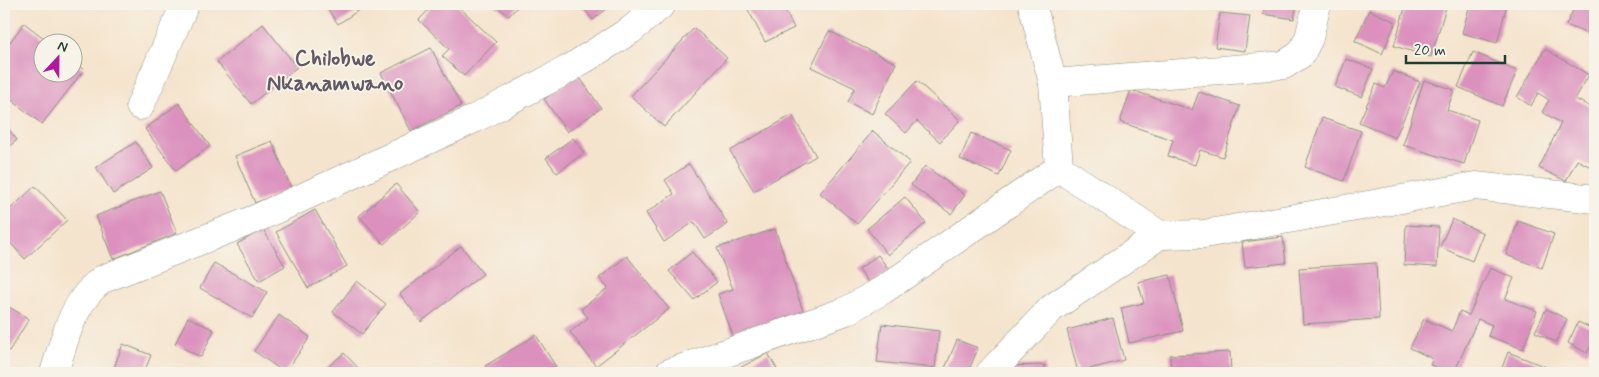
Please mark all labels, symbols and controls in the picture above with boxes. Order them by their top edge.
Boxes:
north arrow [32,32,82,82]
scale bar [1406,32,1505,64]
text: N [55,37,70,57]
text: 20 m [1414,41,1446,61]
district label: Chilobwe Nkanamwano [267,45,403,98]

